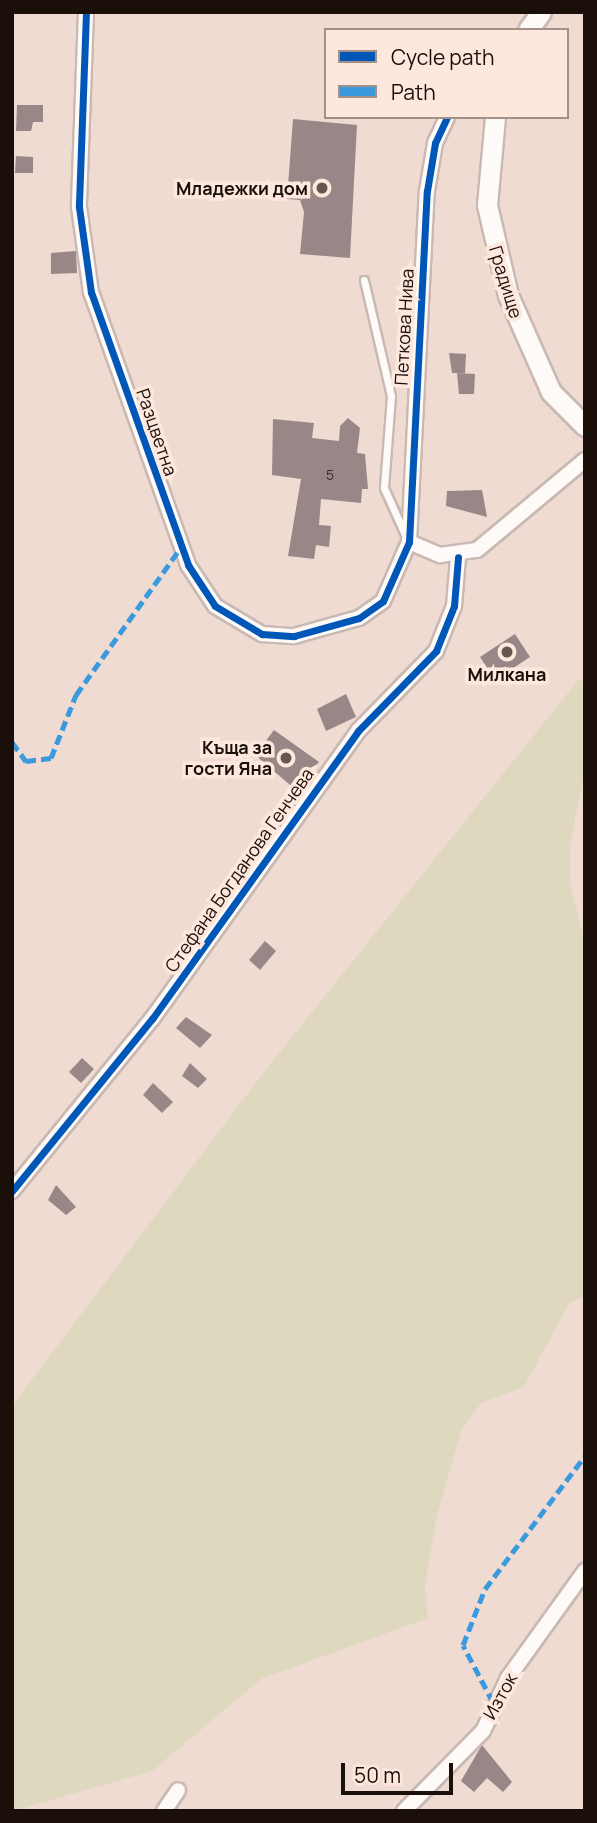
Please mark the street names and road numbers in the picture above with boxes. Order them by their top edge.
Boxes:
street label: Градище [485,243,527,321]
street label: Петкова Нива [390,268,418,386]
street label: Разцветна [132,386,182,478]
street label: Стефана Богданова Генчева [160,764,318,976]
street label: Изток [478,1669,522,1723]

